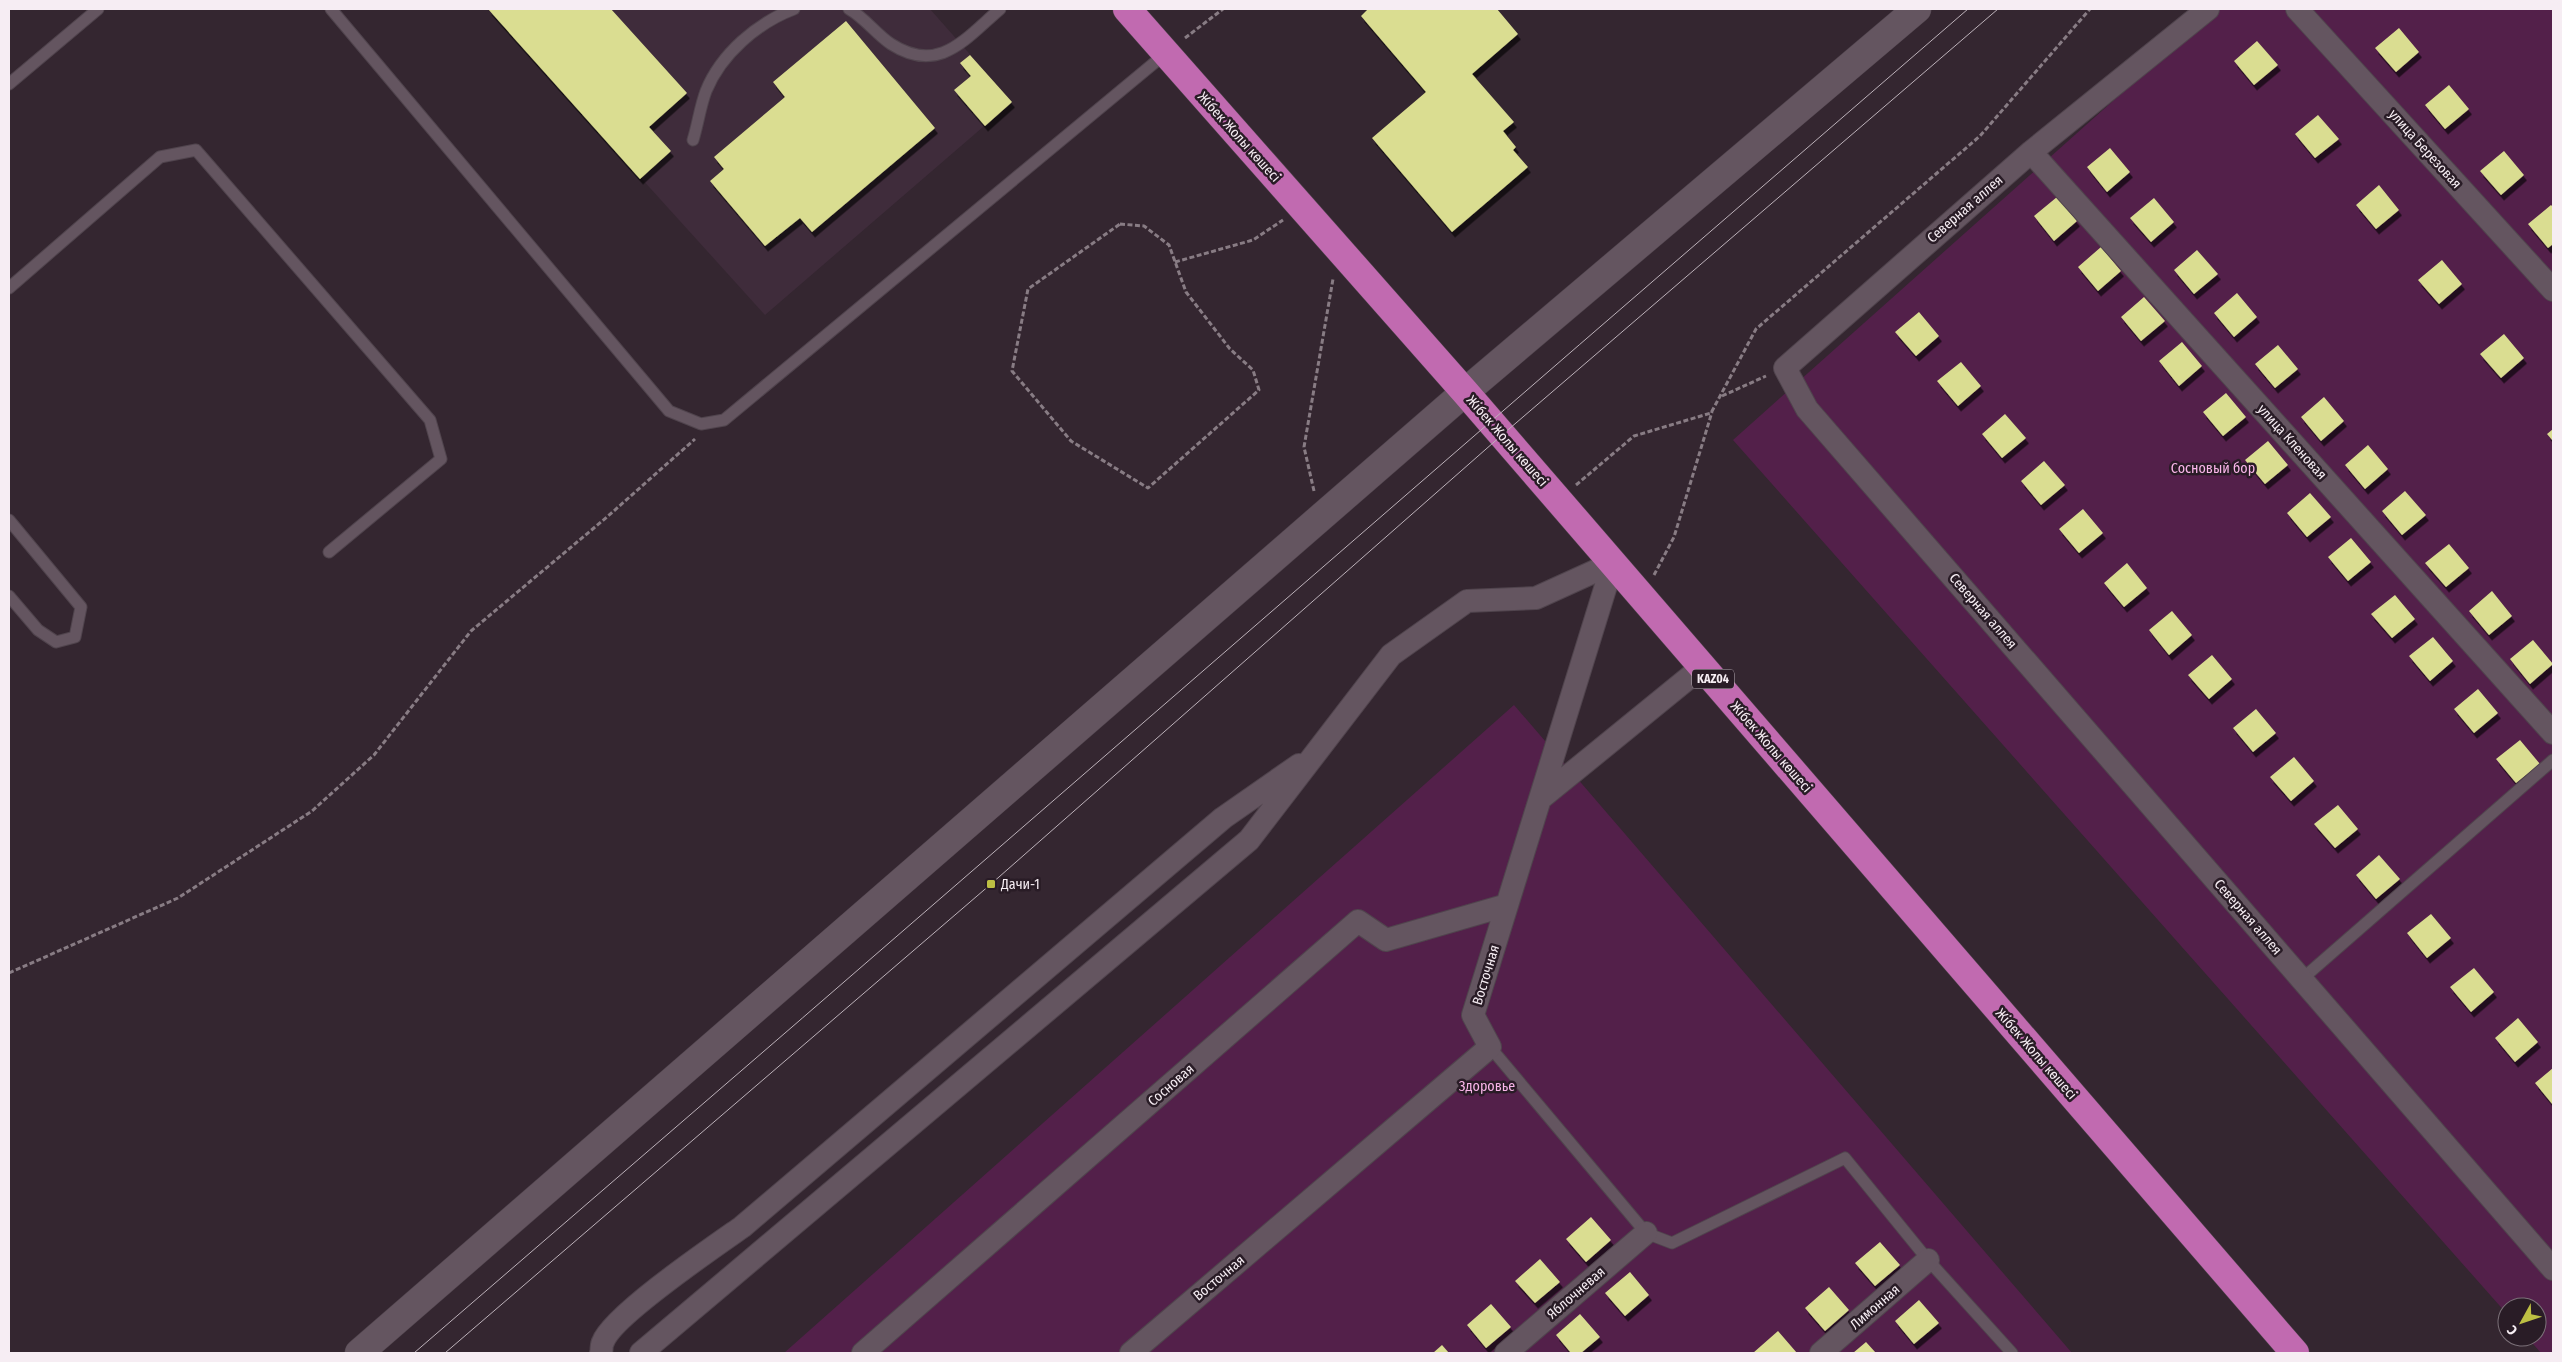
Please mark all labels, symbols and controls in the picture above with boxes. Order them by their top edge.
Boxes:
street label: Жібек Жолы көшесі [1194,88,1284,186]
street label: улица Березовая [2385,106,2465,192]
street label: Северная аллея [1924,172,2006,246]
street label: Жібек Жолы көшесі [1463,392,1551,490]
street label: улица Кленовая [2254,401,2330,483]
park label: Сосновый бор [2171,460,2255,477]
street label: Северная аллея [1946,570,2020,652]
road number: KАZ04 [1692,670,1734,689]
street label: Жібек Жолы көшесі [1727,698,1815,796]
place label: Дачи-1 [1000,876,1040,893]
street label: Северная аллея [2211,876,2285,958]
marker: Дачи-1 [985,878,997,890]
street label: Восточная [1469,943,1503,1007]
street label: Жібек Жолы көшесі [1992,1005,2080,1103]
street label: Сосновая [1144,1060,1198,1110]
park label: Здоровье [1459,1078,1515,1095]
street label: Восточная [1190,1252,1248,1304]
street label: Яблочневая [1543,1263,1609,1323]
street label: Лимонная [1847,1281,1903,1333]
north arrow [2497,1297,2547,1347]
text: С [2503,1321,2521,1338]

